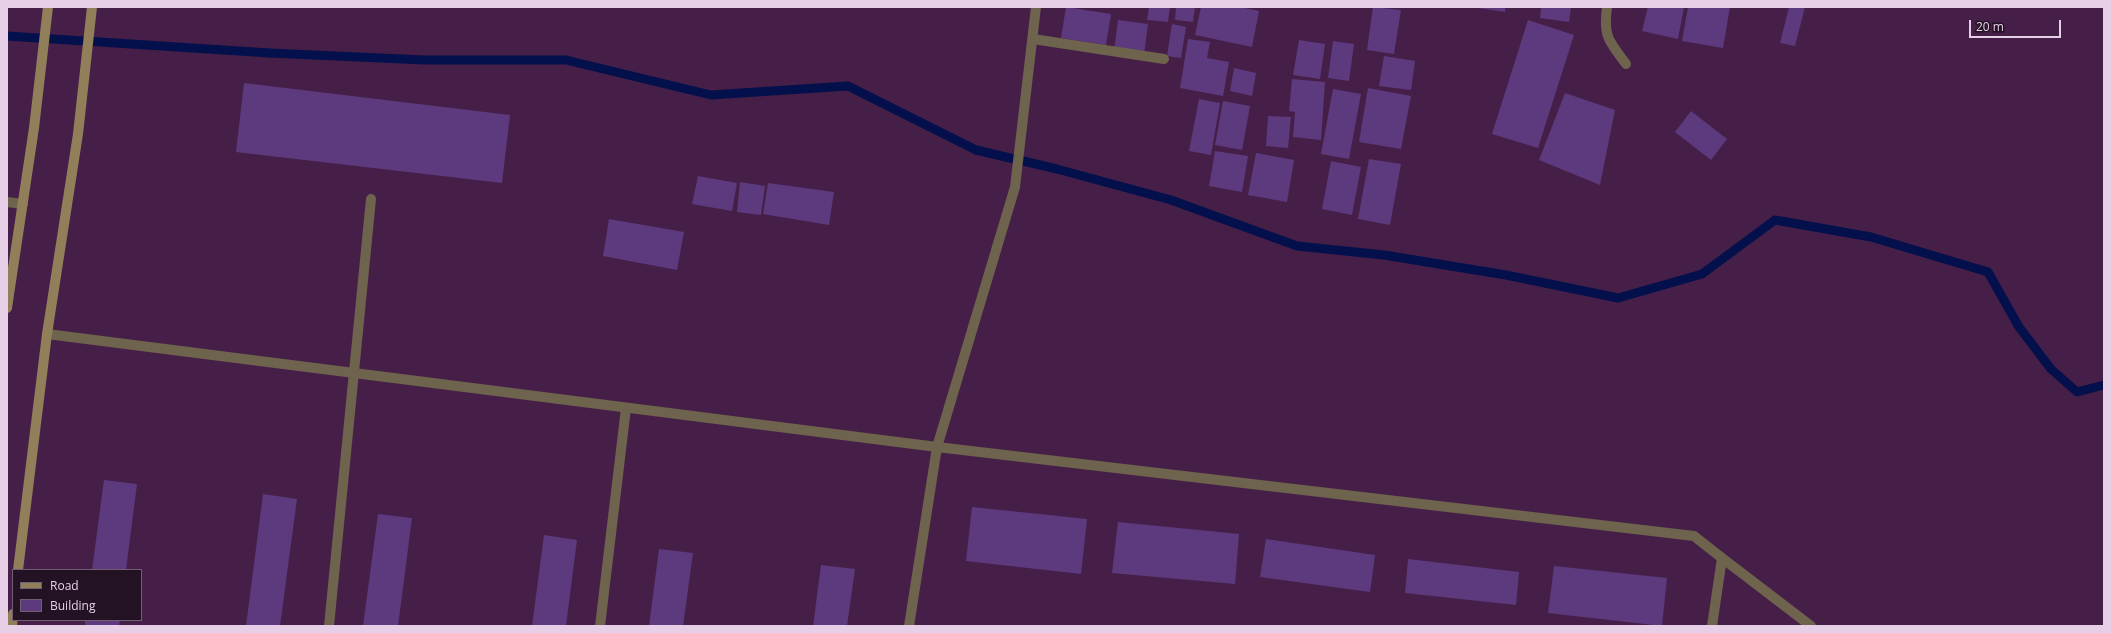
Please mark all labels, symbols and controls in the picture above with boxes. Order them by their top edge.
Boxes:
scale bar [1971,12,2063,38]
text: 20 m [1976,18,2004,35]
legend [12,569,142,621]
text: Road [50,577,79,594]
text: Building [50,597,95,614]

